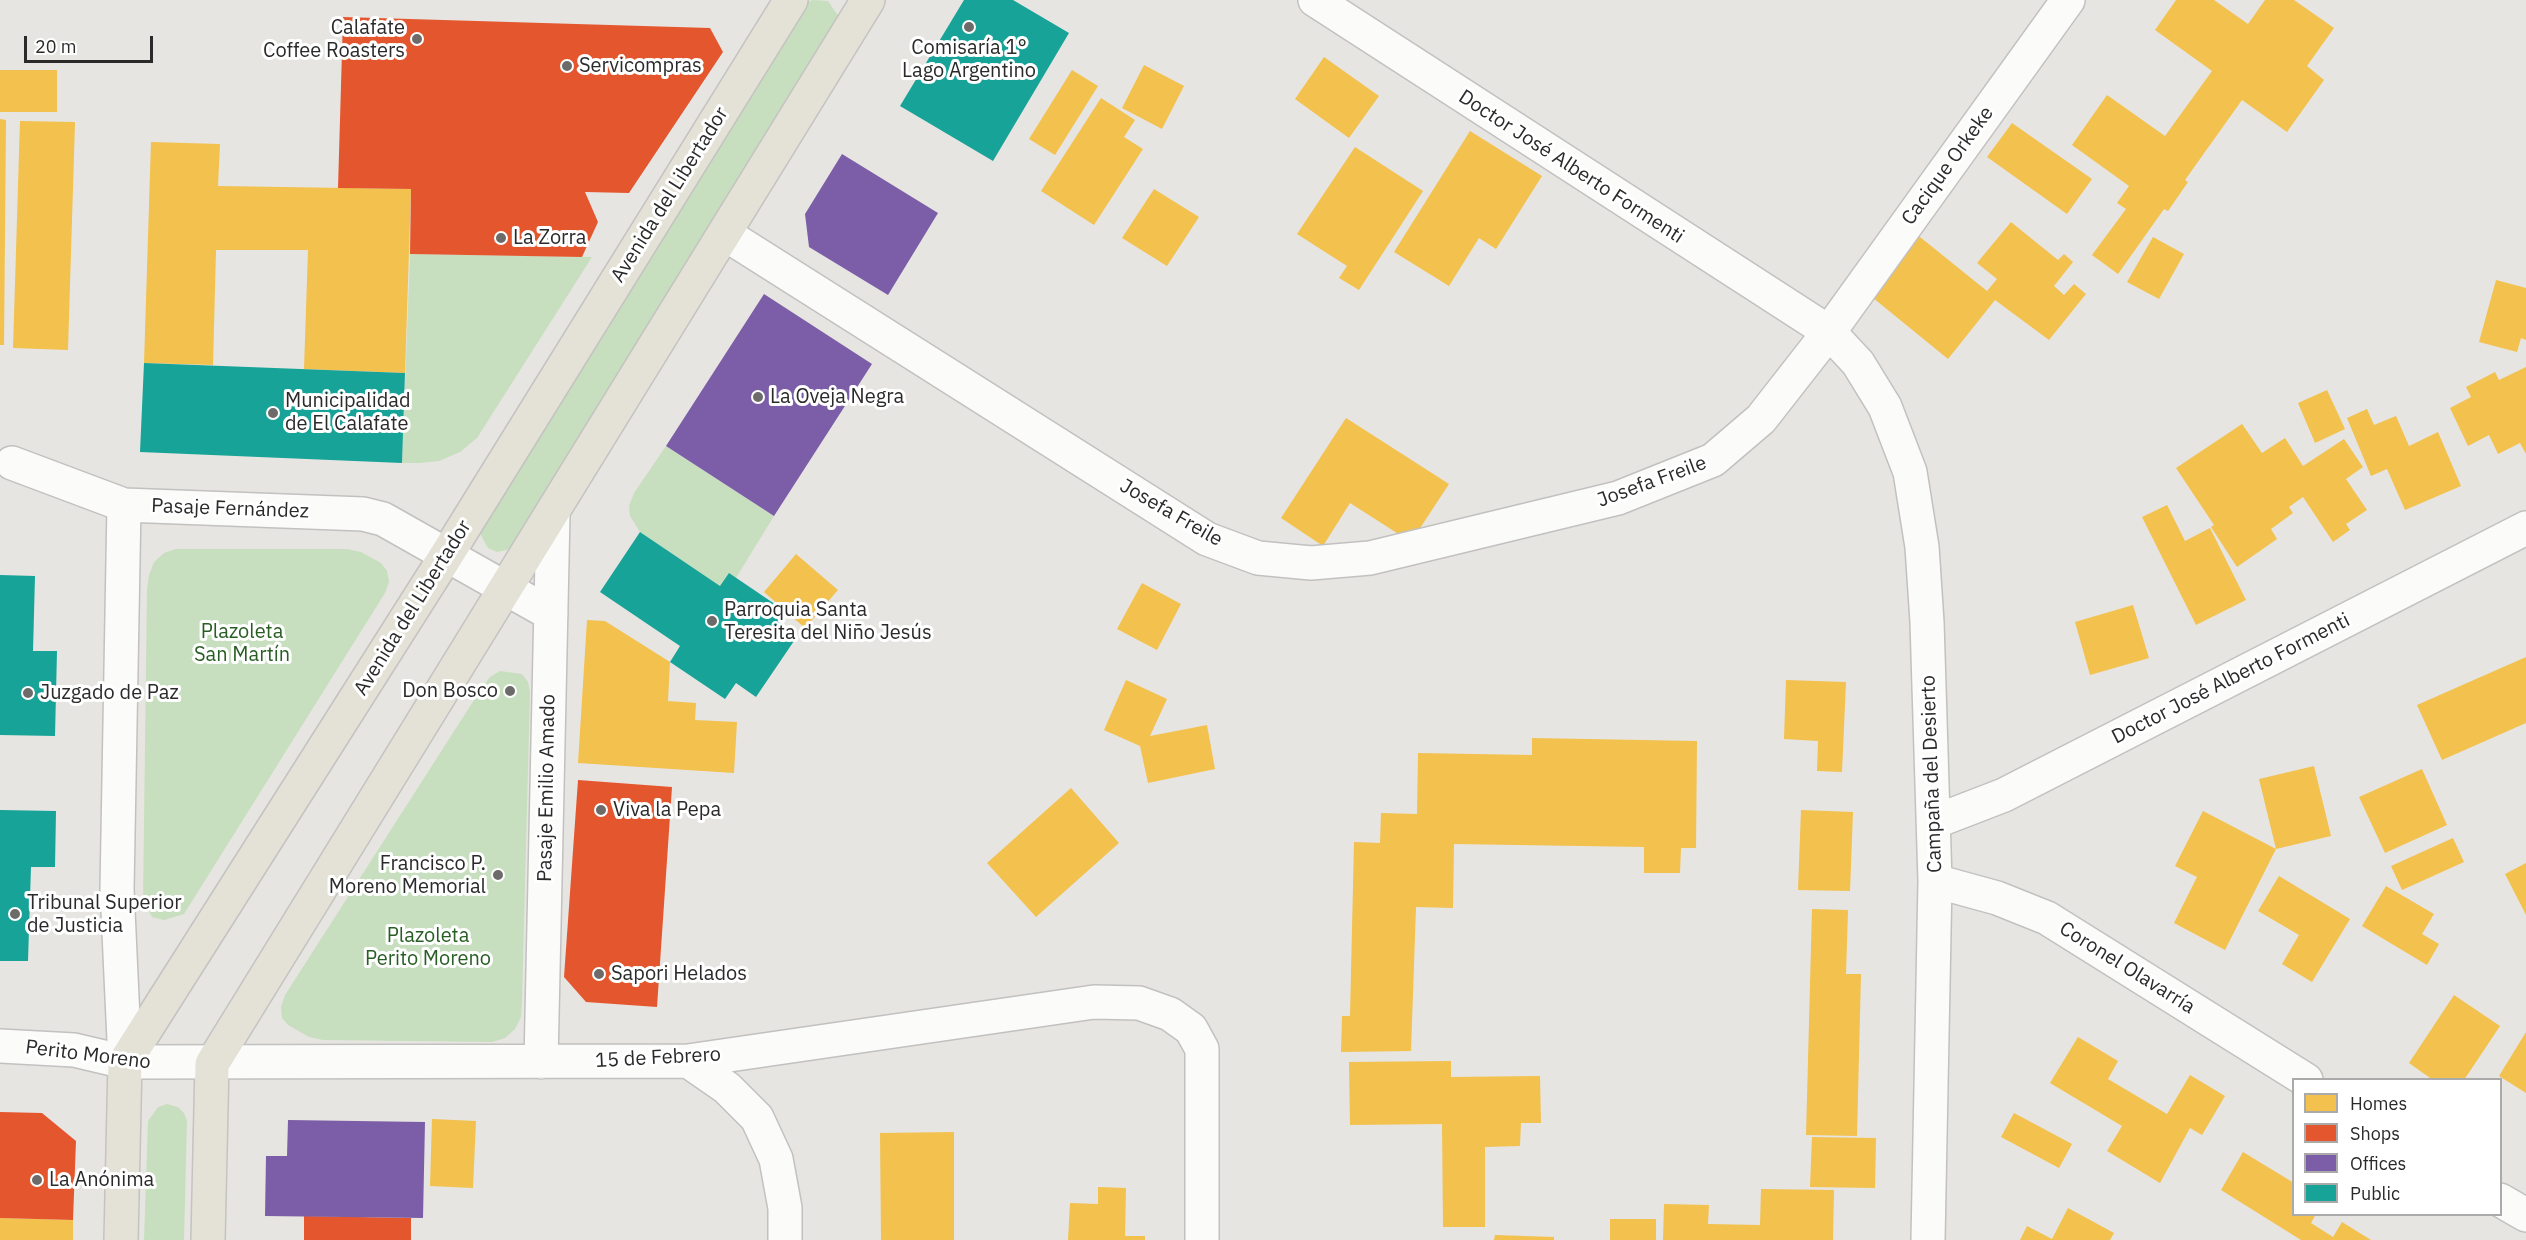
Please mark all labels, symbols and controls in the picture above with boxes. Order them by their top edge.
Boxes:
place label: Calafate Coffee Roasters [263,16,405,63]
marker: Comisaría 1° Lago Argentino [962,20,976,34]
scale bar [27,24,156,62]
marker: Calafate Coffee Roasters [410,32,424,46]
text: 20 m [35,35,77,58]
place label: Comisaría 1° Lago Argentino [902,36,1036,83]
place label: Servicompras [579,54,702,78]
marker: Servicompras [560,59,574,73]
street label: Doctor José Alberto Formenti [1454,85,1688,249]
street label: Cacique Orkeke [1897,102,1999,230]
street label: Avenida del Libertador [606,103,734,287]
place label: La Zorra [513,226,586,250]
marker: La Zorra [494,231,508,245]
place label: La Oveja Negra [770,385,904,409]
place label: Municipalidad de El Calafate [285,389,411,436]
marker: La Oveja Negra [751,390,765,404]
marker: Municipalidad de El Calafate [266,406,280,420]
street label: Josefa Freile [1594,451,1710,513]
street label: Josefa Freile [1115,474,1227,552]
street label: Pasaje Fernández [151,494,309,524]
street label: Avenida del Libertador [349,516,477,700]
place label: Parroquia Santa Teresita del Niño Jesús [724,598,932,645]
street label: Doctor José Alberto Formenti [2108,608,2354,750]
marker: Parroquia Santa Teresita del Niño Jesús [705,614,719,628]
park label: Plazoleta San Martín [194,620,290,667]
street label: Campaña del Desierto [1917,675,1947,873]
place label: Don Bosco [402,679,498,703]
place label: Juzgado de Paz [40,681,179,705]
marker: Don Bosco [503,684,517,698]
marker: Juzgado de Paz [21,686,35,700]
street label: Pasaje Emilio Amado [533,694,561,882]
place label: Viva la Pepa [613,798,721,822]
marker: Viva la Pepa [594,803,608,817]
place label: Francisco P. Moreno Memorial [329,852,486,899]
marker: Francisco P. Moreno Memorial [491,868,505,882]
place label: Tribunal Superior de Justicia [27,891,181,938]
marker: Tribunal Superior de Justicia [8,907,22,921]
street label: Coronel Olavarría [2055,917,2199,1019]
park label: Plazoleta Perito Moreno [365,924,491,971]
place label: Sapori Helados [611,962,747,986]
marker: Sapori Helados [592,967,606,981]
street label: Perito Moreno [24,1035,152,1075]
street label: 15 de Febrero [594,1043,722,1073]
legend [2292,1078,2502,1216]
text: Homes [2350,1092,2407,1115]
text: Shops [2350,1122,2400,1145]
text: Offices [2350,1152,2406,1175]
place label: La Anónima [49,1168,154,1192]
marker: La Anónima [30,1173,44,1187]
text: Public [2350,1182,2400,1205]

